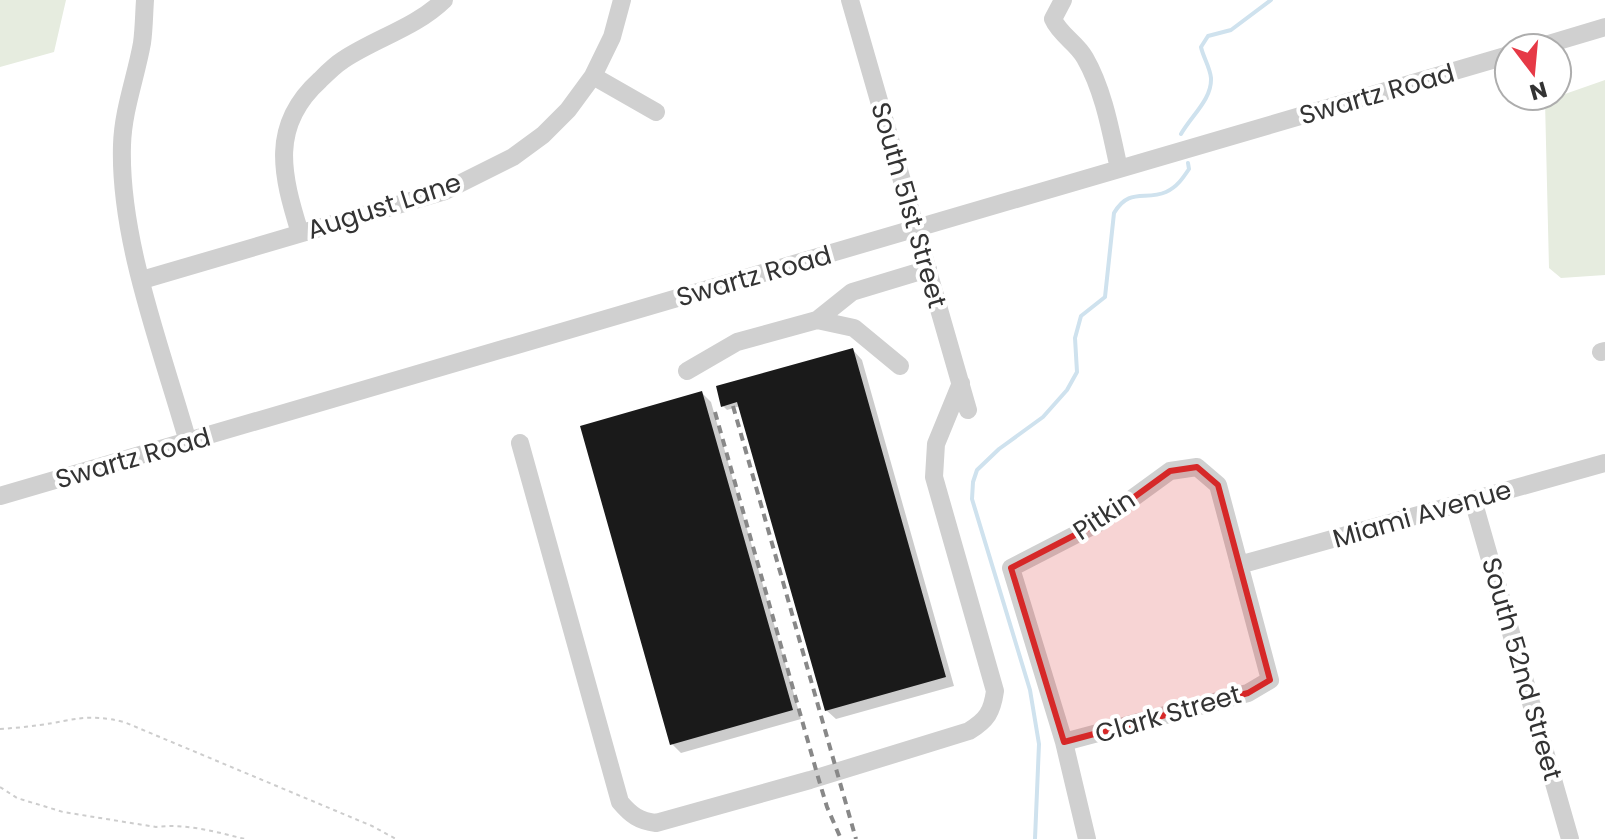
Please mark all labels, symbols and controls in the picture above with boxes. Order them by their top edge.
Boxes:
north arrow [1493,32,1573,112]
street label: Swartz Road [1295,55,1459,133]
text: N [1526,74,1551,108]
street label: South 51st Street [862,98,956,312]
street label: August Lane [302,164,466,248]
street label: Swartz Road [672,237,836,315]
street label: Swartz Road [51,419,215,497]
street label: Miami Avenue [1329,471,1515,557]
street label: Pitkin [1066,482,1142,548]
street label: South 52nd Street [1473,553,1571,785]
street label: Clark Street [1091,676,1245,752]

